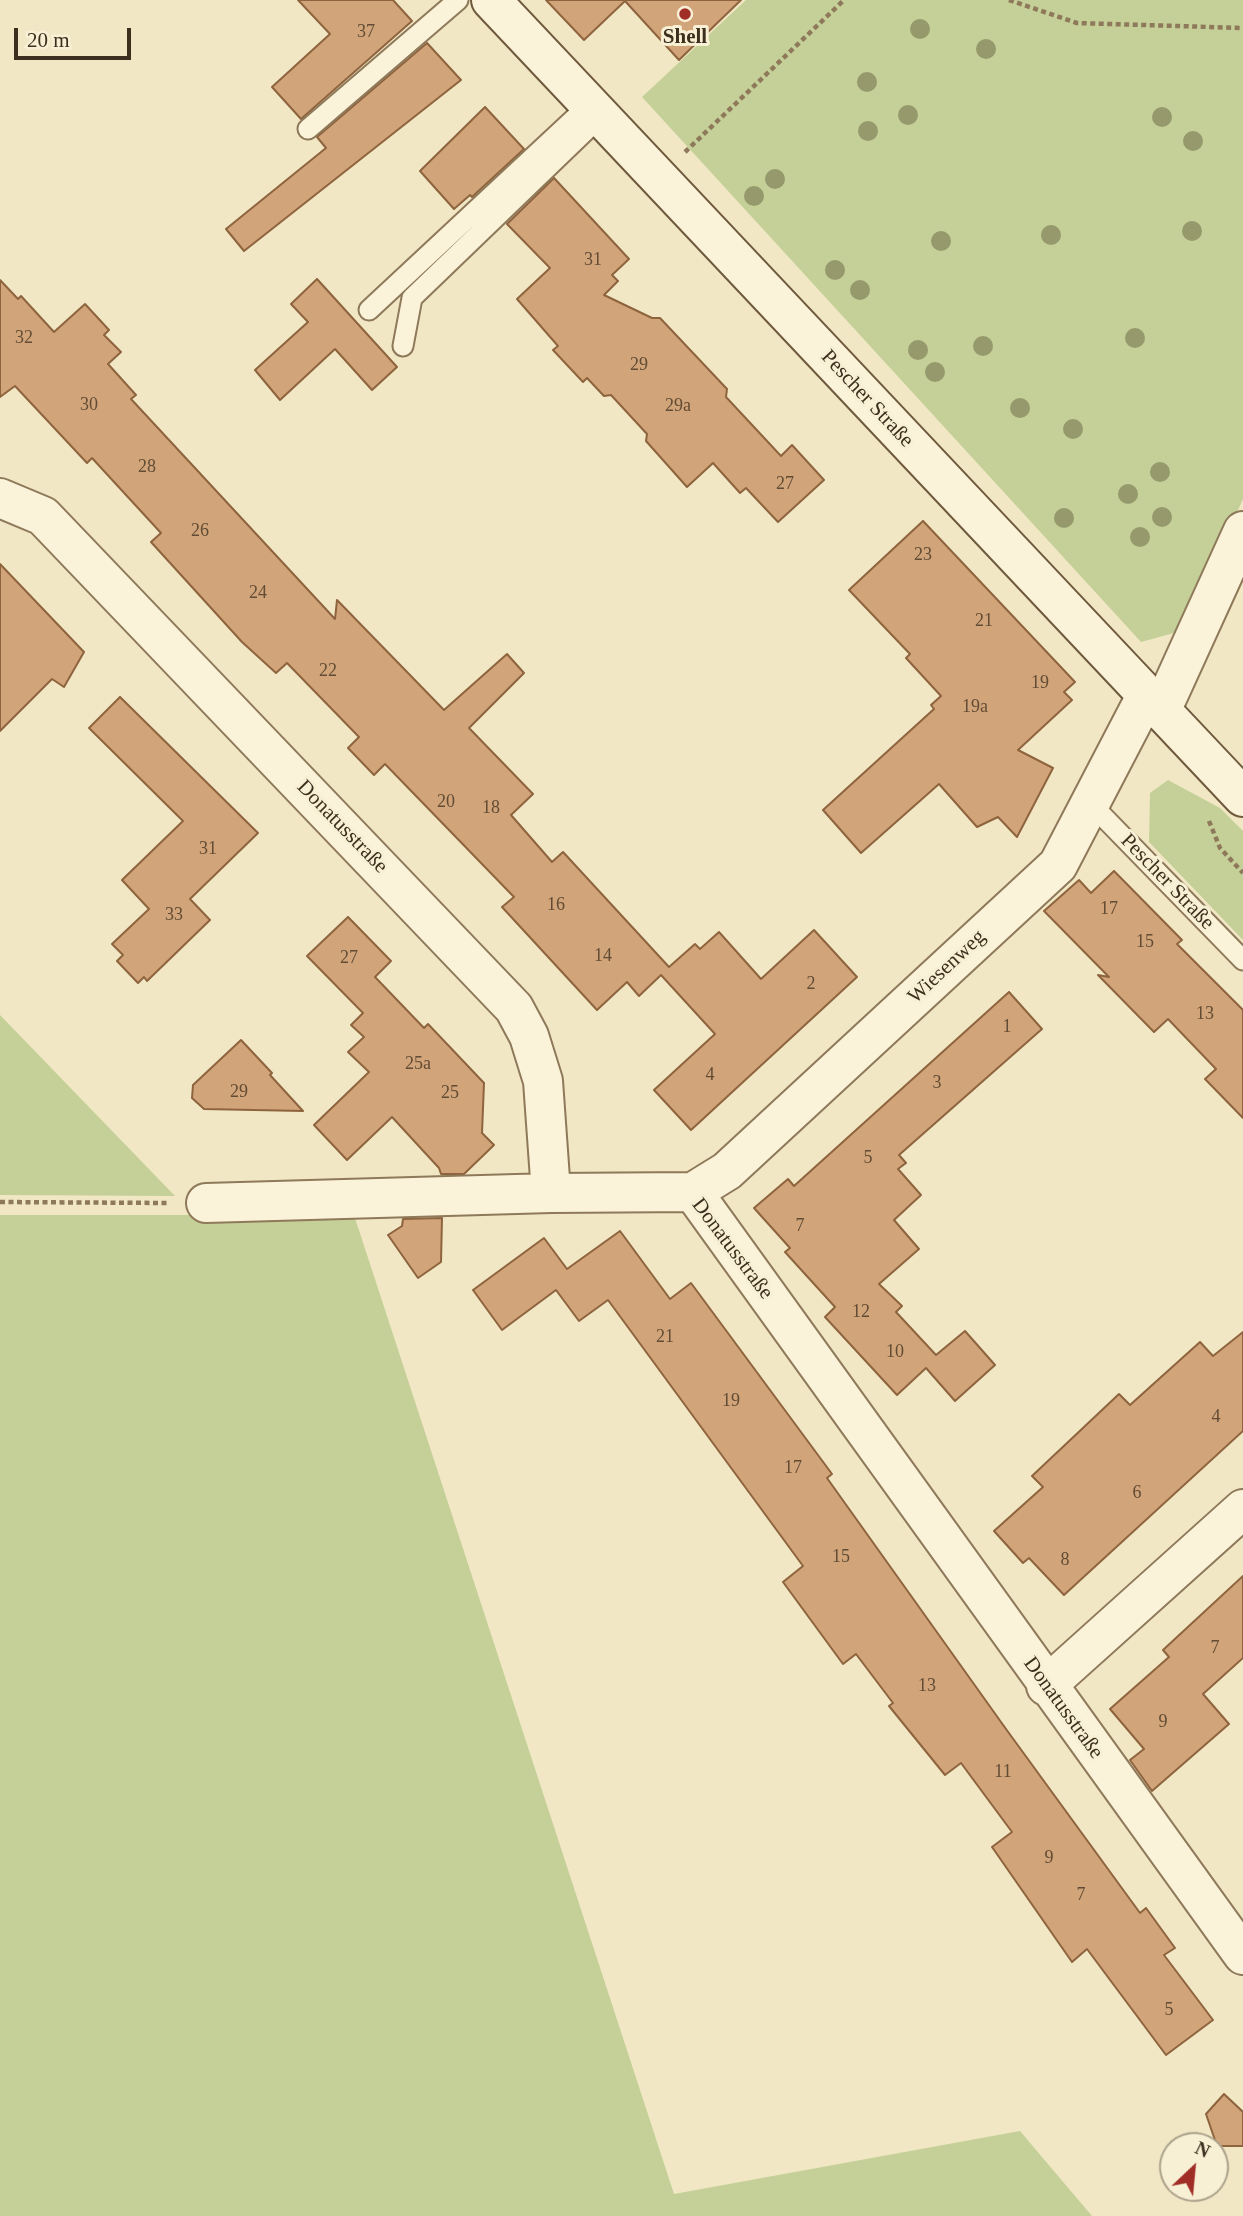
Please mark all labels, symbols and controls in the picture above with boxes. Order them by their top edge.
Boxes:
marker: Shell [677,6,693,22]
scale bar [18,14,135,58]
house number: 37 [357,21,375,43]
place label: Shell [663,25,707,51]
text: 20 m [27,28,70,52]
house number: 31 [584,249,602,271]
house number: 32 [15,327,33,349]
street label: Pescher Straße [815,345,919,453]
house number: 29 [630,354,648,376]
house number: 30 [80,394,98,416]
house number: 29a [665,395,691,417]
house number: 28 [138,456,156,478]
house number: 27 [776,473,794,495]
house number: 26 [191,520,209,542]
house number: 23 [914,544,932,566]
house number: 24 [249,582,267,604]
house number: 21 [975,610,993,632]
house number: 22 [319,660,337,682]
house number: 19 [1031,672,1049,694]
house number: 19a [962,696,988,718]
street label: Donatusstraße [291,775,393,879]
house number: 20 [437,791,455,813]
house number: 18 [482,797,500,819]
street label: Pescher Straße [1115,829,1219,935]
house number: 31 [199,838,217,860]
house number: 16 [547,894,565,916]
house number: 17 [1100,898,1118,920]
house number: 33 [165,904,183,926]
street label: Wiesenweg [903,925,991,1009]
house number: 15 [1136,931,1154,953]
house number: 14 [594,945,612,967]
house number: 27 [340,947,358,969]
house number: 2 [806,973,816,995]
house number: 13 [1196,1003,1214,1025]
house number: 1 [1002,1016,1012,1038]
house number: 25a [405,1053,431,1075]
house number: 4 [706,1064,714,1086]
house number: 3 [932,1072,942,1094]
house number: 29 [230,1081,248,1103]
house number: 25 [441,1082,459,1104]
house number: 5 [864,1147,872,1169]
street label: Donatusstraße [686,1193,778,1305]
house number: 7 [796,1215,804,1237]
house number: 12 [852,1301,870,1323]
house number: 21 [656,1326,674,1348]
house number: 10 [886,1341,904,1363]
house number: 19 [722,1390,740,1412]
house number: 4 [1212,1406,1220,1428]
house number: 17 [784,1457,802,1479]
house number: 6 [1132,1482,1142,1504]
house number: 15 [832,1546,850,1568]
house number: 8 [1060,1549,1070,1571]
house number: 7 [1210,1637,1220,1659]
street label: Donatusstraße [1017,1652,1109,1764]
house number: 13 [918,1675,936,1697]
house number: 9 [1158,1711,1168,1733]
house number: 11 [994,1761,1012,1783]
house number: 9 [1044,1847,1054,1869]
house number: 7 [1076,1884,1086,1906]
house number: 5 [1164,1999,1174,2021]
north arrow [1159,2132,1229,2202]
text: N [1192,2137,1213,2162]

